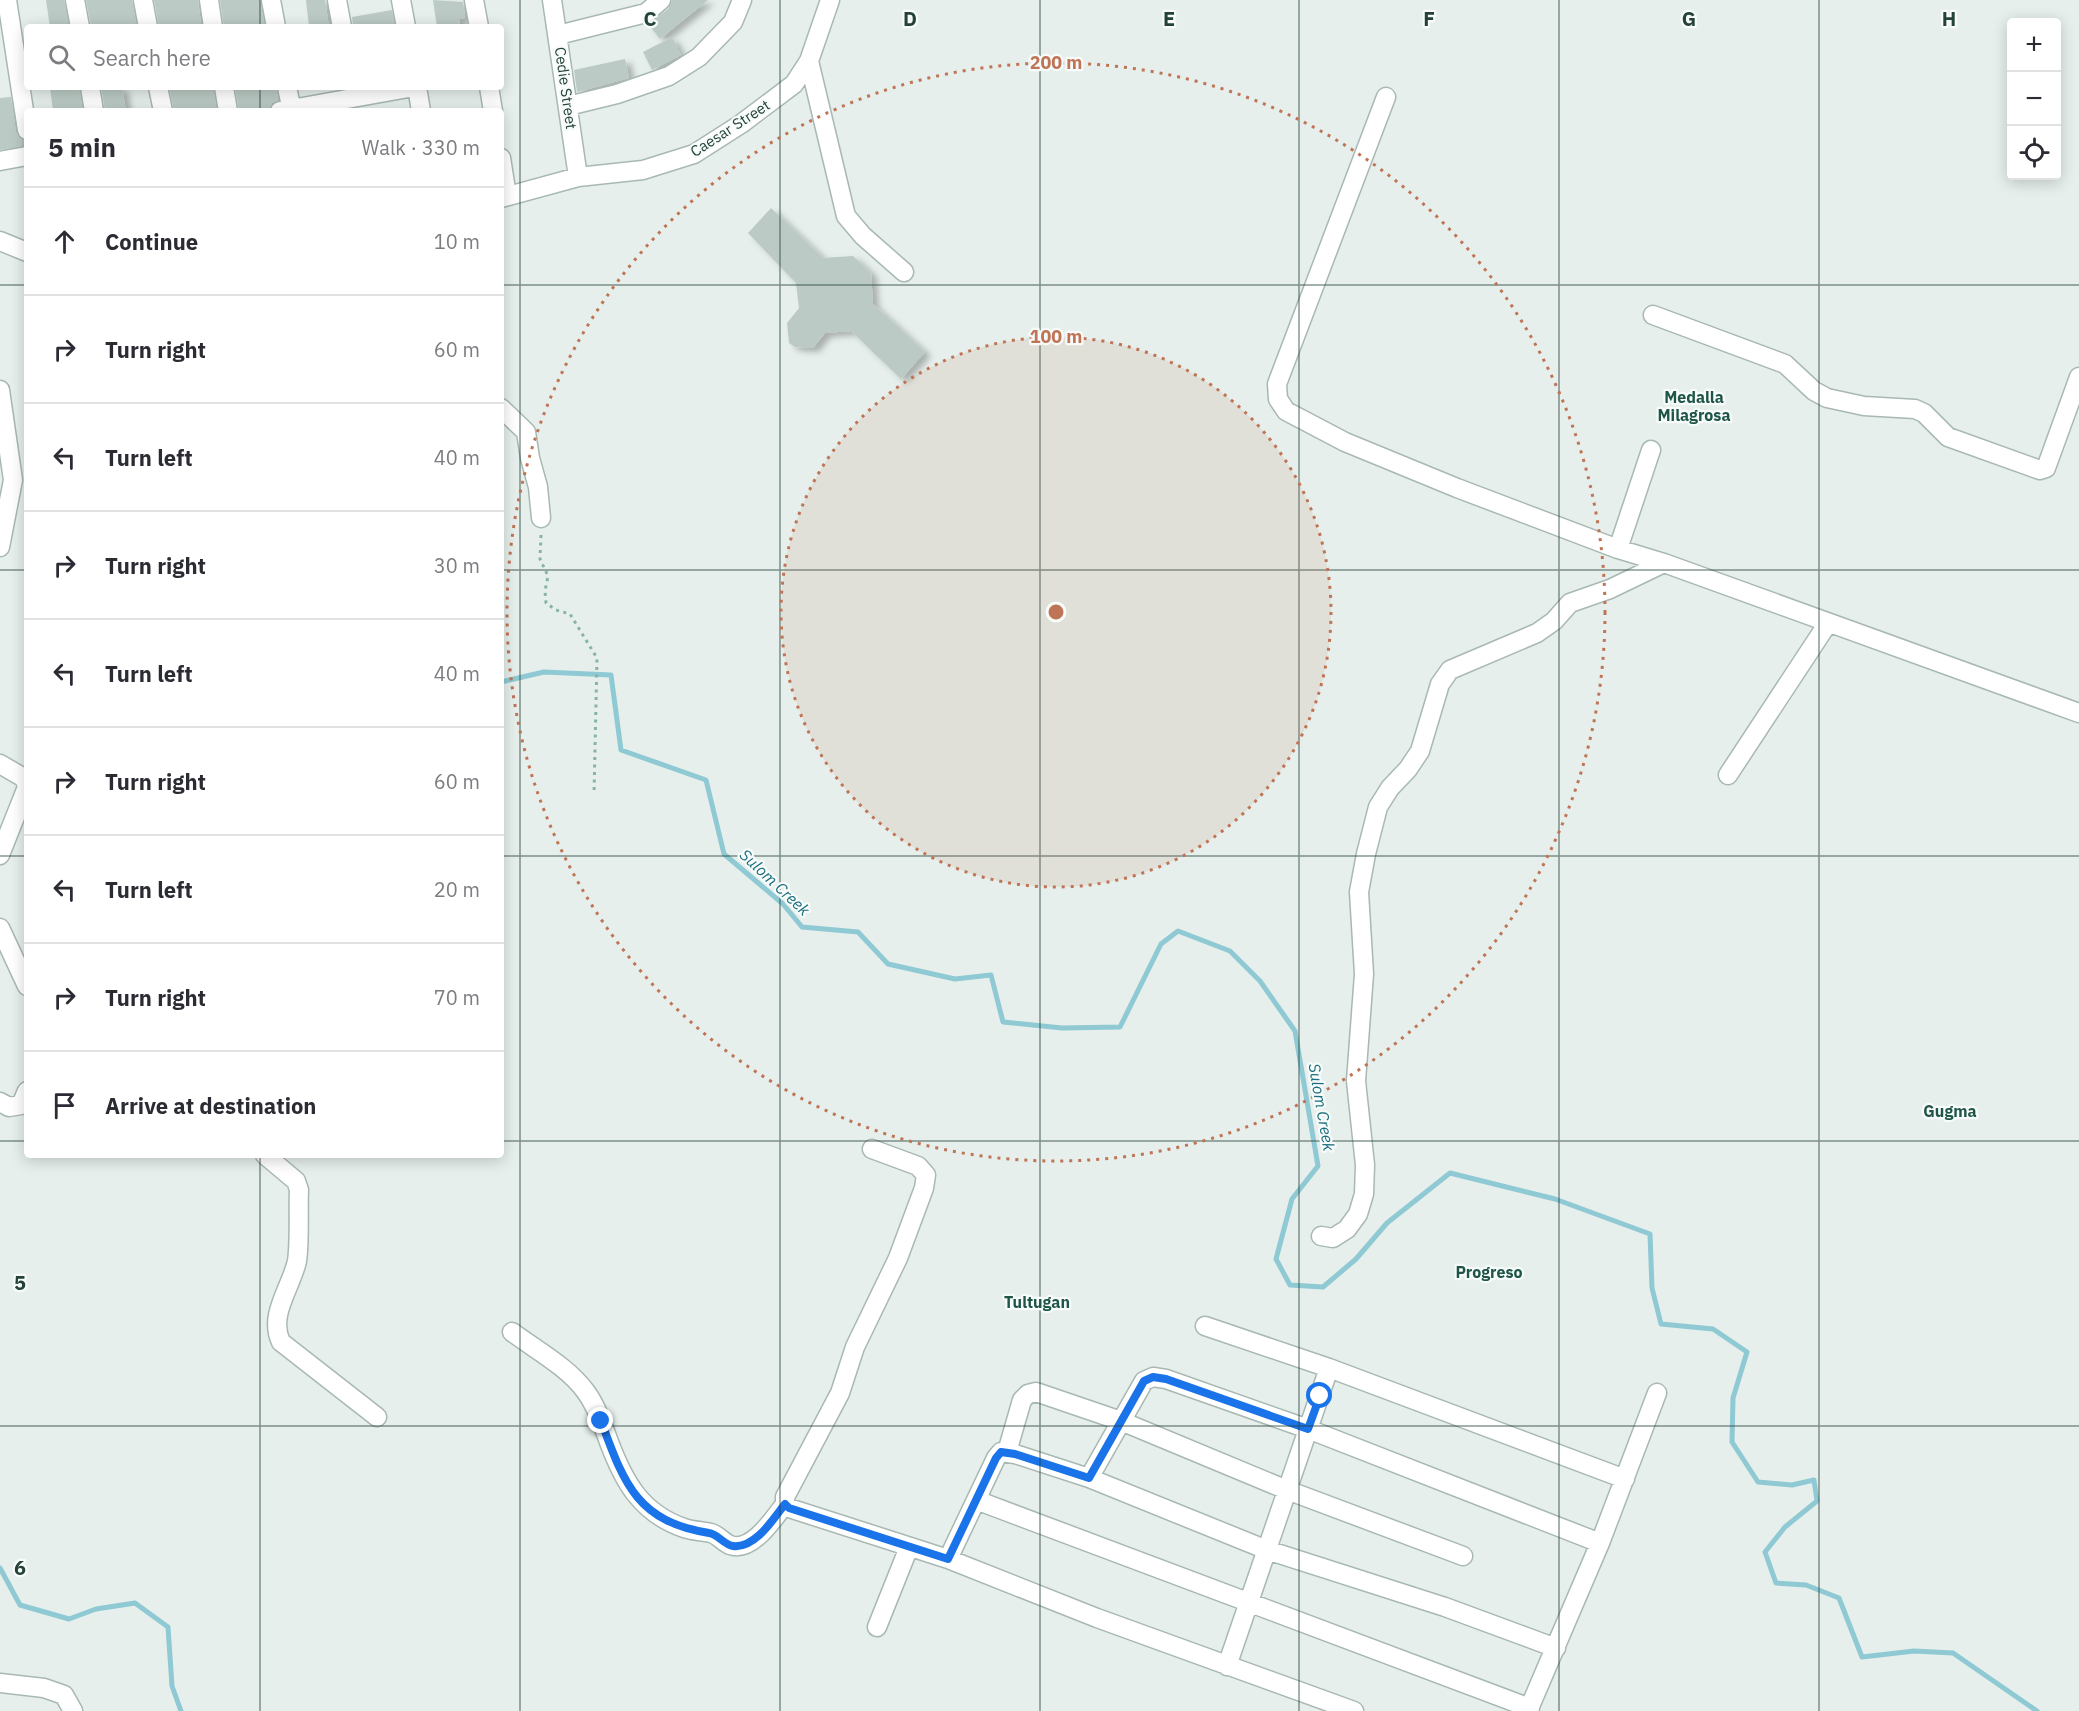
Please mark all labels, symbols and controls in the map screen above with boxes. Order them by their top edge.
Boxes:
text: C [643,5,657,32]
text: D [903,5,917,32]
text: E [1163,5,1175,32]
text: F [1423,5,1435,32]
text: G [1682,5,1696,32]
text: H [1942,5,1956,32]
map controls [2007,18,2061,180]
button: + [2007,18,2061,72]
search box [24,24,504,90]
icon: search [45,41,78,74]
text: Search here [93,43,211,72]
street label: Cedie Street [551,46,581,130]
text: 200 m [1030,51,1082,74]
button: − [2007,72,2061,126]
street label: Caesar Street [687,95,773,161]
button: locate [2007,126,2061,180]
text: 5 min [48,130,116,164]
text: Walk · 330 m [362,134,480,161]
icon: ahead [48,225,81,258]
text: Continue [105,227,198,256]
text: 10 m [434,228,480,255]
text: 100 m [1030,325,1082,348]
icon: right [48,333,81,366]
text: Turn right [105,335,206,364]
text: 60 m [434,336,480,363]
district label: Medalla Milagrosa [1657,387,1731,425]
icon: left [48,441,81,474]
text: Turn left [105,443,193,472]
text: 40 m [434,444,480,471]
icon: right [48,549,81,582]
text: Turn right [105,551,206,580]
text: 30 m [434,552,480,579]
centre of rings [1046,602,1066,622]
icon: left [48,657,81,690]
text: Turn left [105,659,193,688]
text: 40 m [434,660,480,687]
icon: right [48,765,81,798]
text: Turn right [105,767,206,796]
text: 60 m [434,768,480,795]
water label: Sulom Creek [736,844,815,920]
icon: left [48,873,81,906]
text: Turn left [105,875,193,904]
text: 20 m [434,876,480,903]
icon: right [48,981,81,1014]
text: Turn right [105,983,206,1012]
text: 70 m [434,984,480,1011]
water label: Sulom Creek [1304,1062,1340,1153]
icon: arrive [48,1089,81,1122]
text: Arrive at destination [105,1091,316,1120]
district label: Gugma [1923,1101,1977,1121]
district label: Progreso [1455,1262,1523,1282]
text: 5 [14,1269,26,1296]
district label: Tultugan [1004,1292,1070,1312]
route start [1306,1382,1332,1408]
route end [587,1407,613,1433]
text: 6 [14,1554,26,1581]

